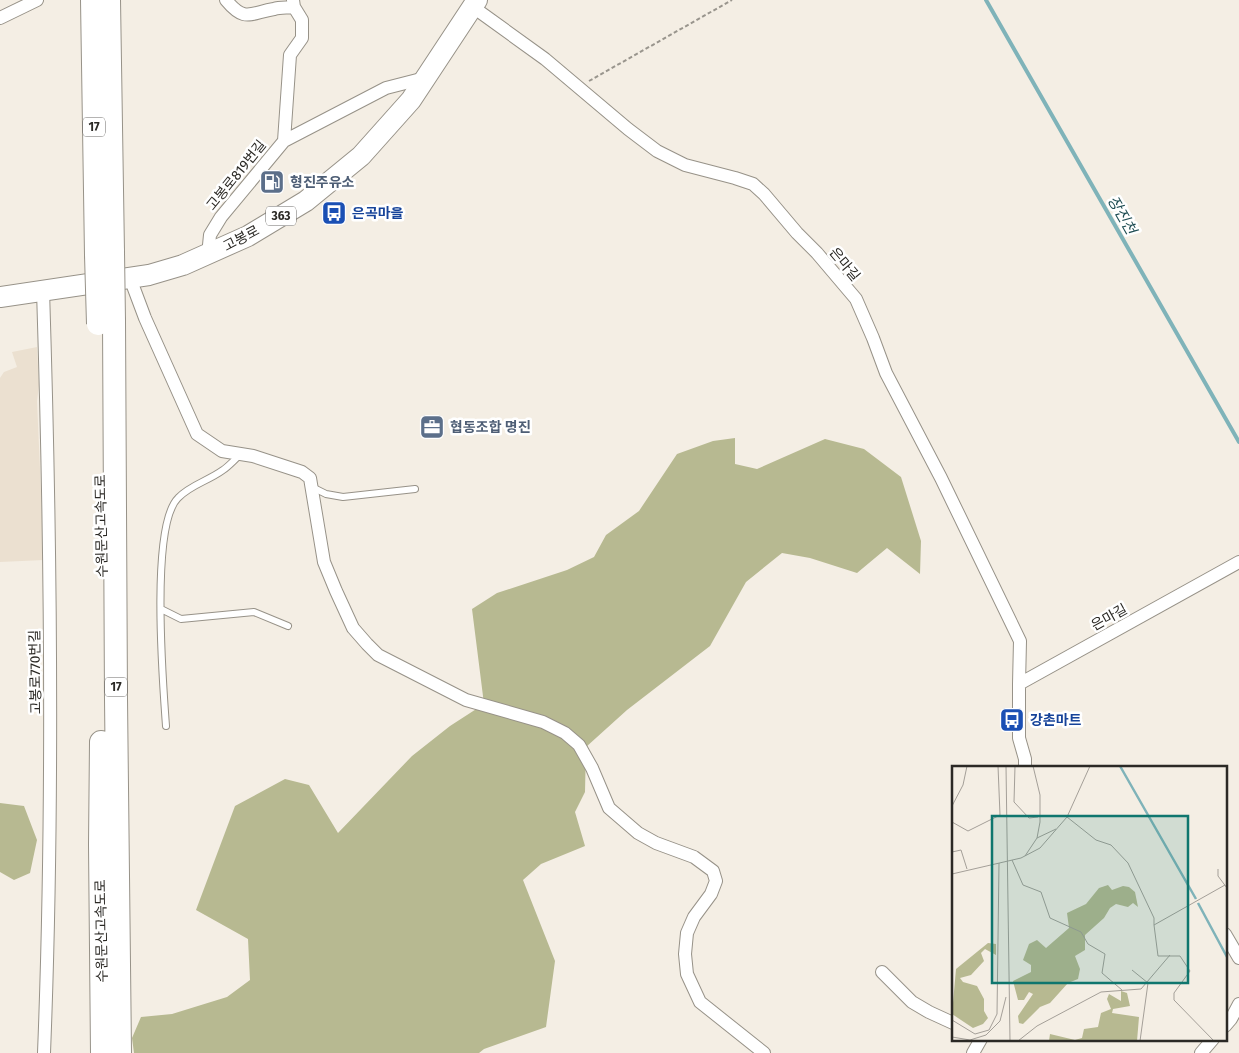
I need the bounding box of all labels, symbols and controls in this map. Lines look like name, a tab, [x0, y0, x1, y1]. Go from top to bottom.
road number: 17	[83, 118, 105, 136]
street label: 고봉로819번길	[203, 137, 270, 214]
fuel station icon: 형진주유소	[259, 169, 285, 195]
place label: 형진주유소	[290, 174, 355, 191]
water label: 장진천	[1104, 193, 1141, 239]
bus stop icon: 은곡마을	[321, 200, 347, 226]
place label: 은곡마을	[352, 205, 404, 222]
road number: 363	[266, 207, 296, 226]
street label: 고봉로	[220, 222, 262, 255]
street label: 은마길	[826, 244, 864, 285]
office icon: 협동조합 명진	[419, 414, 445, 440]
place label: 협동조합 명진	[450, 419, 531, 436]
street label: 수원문산고속도로	[92, 474, 111, 578]
street label: 은마길	[1088, 601, 1130, 634]
street label: 고봉로770번길	[26, 630, 45, 714]
road number: 17	[105, 678, 127, 696]
bus stop icon: 강촌마트	[999, 707, 1025, 733]
place label: 강촌마트	[1030, 712, 1082, 729]
inset map	[952, 766, 1226, 1040]
street label: 수원문산고속도로	[92, 879, 111, 983]

